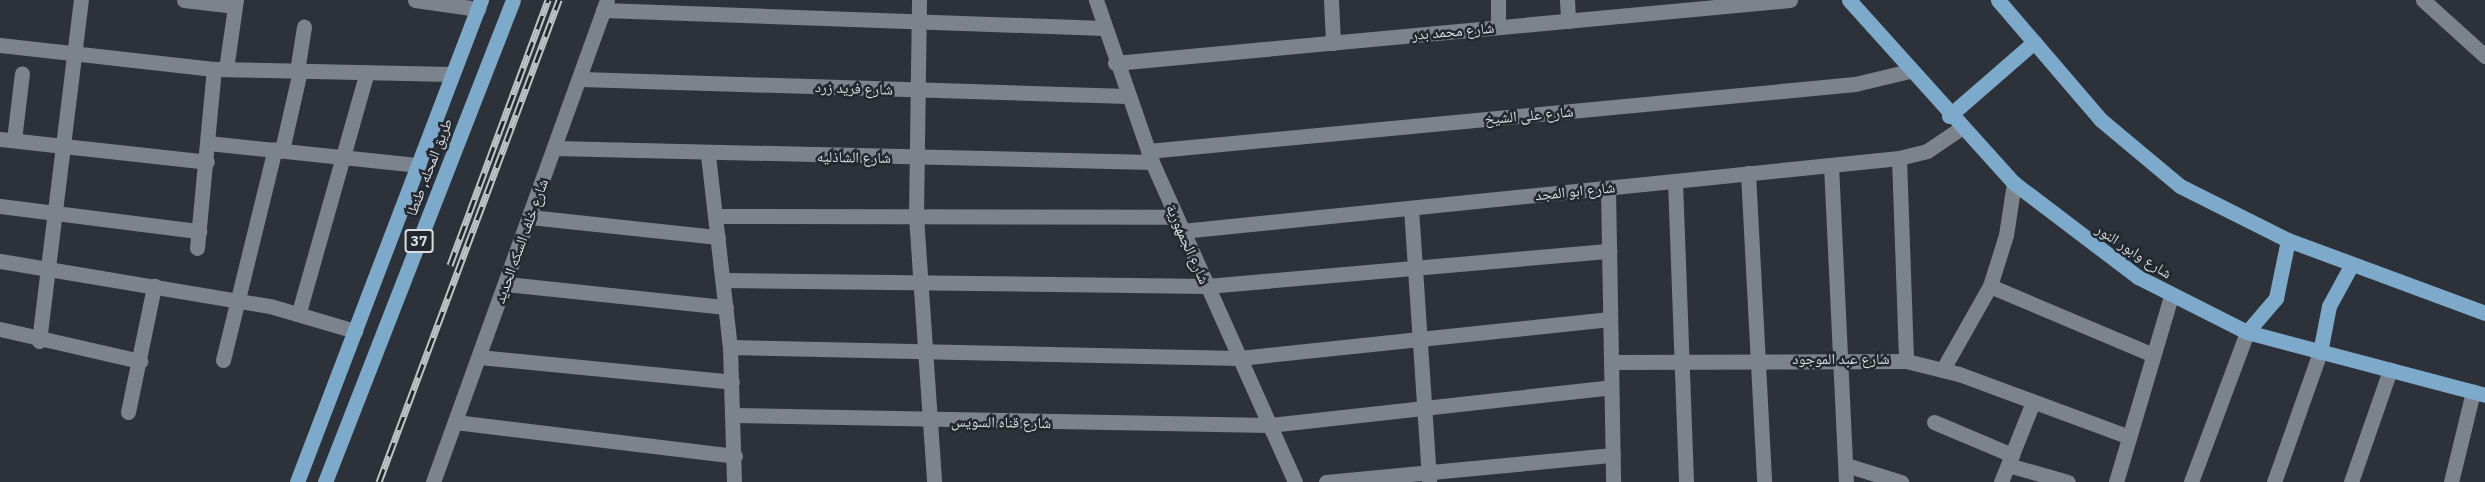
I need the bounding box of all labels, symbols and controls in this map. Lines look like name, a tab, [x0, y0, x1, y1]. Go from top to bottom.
street label: شارع محمد بدر	[1411, 18, 1495, 44]
street label: شارع فريد زرد	[815, 78, 893, 98]
street label: شارع على الشيخ	[1484, 102, 1574, 128]
street label: طريق المحله, طنطا	[402, 116, 456, 218]
street label: شارع الشاذليه	[817, 147, 891, 167]
street label: شارع خلف السكه الحديد	[490, 176, 552, 306]
street label: شارع ابو المجد	[1534, 178, 1616, 204]
street label: شارع الجمهورية	[1162, 201, 1214, 287]
street label: شارع وابور النور	[2093, 220, 2175, 282]
road number: 37	[404, 230, 434, 252]
street label: شارع عبد الموجود	[1792, 350, 1890, 368]
street label: شارع قناه السويس	[951, 412, 1051, 432]

